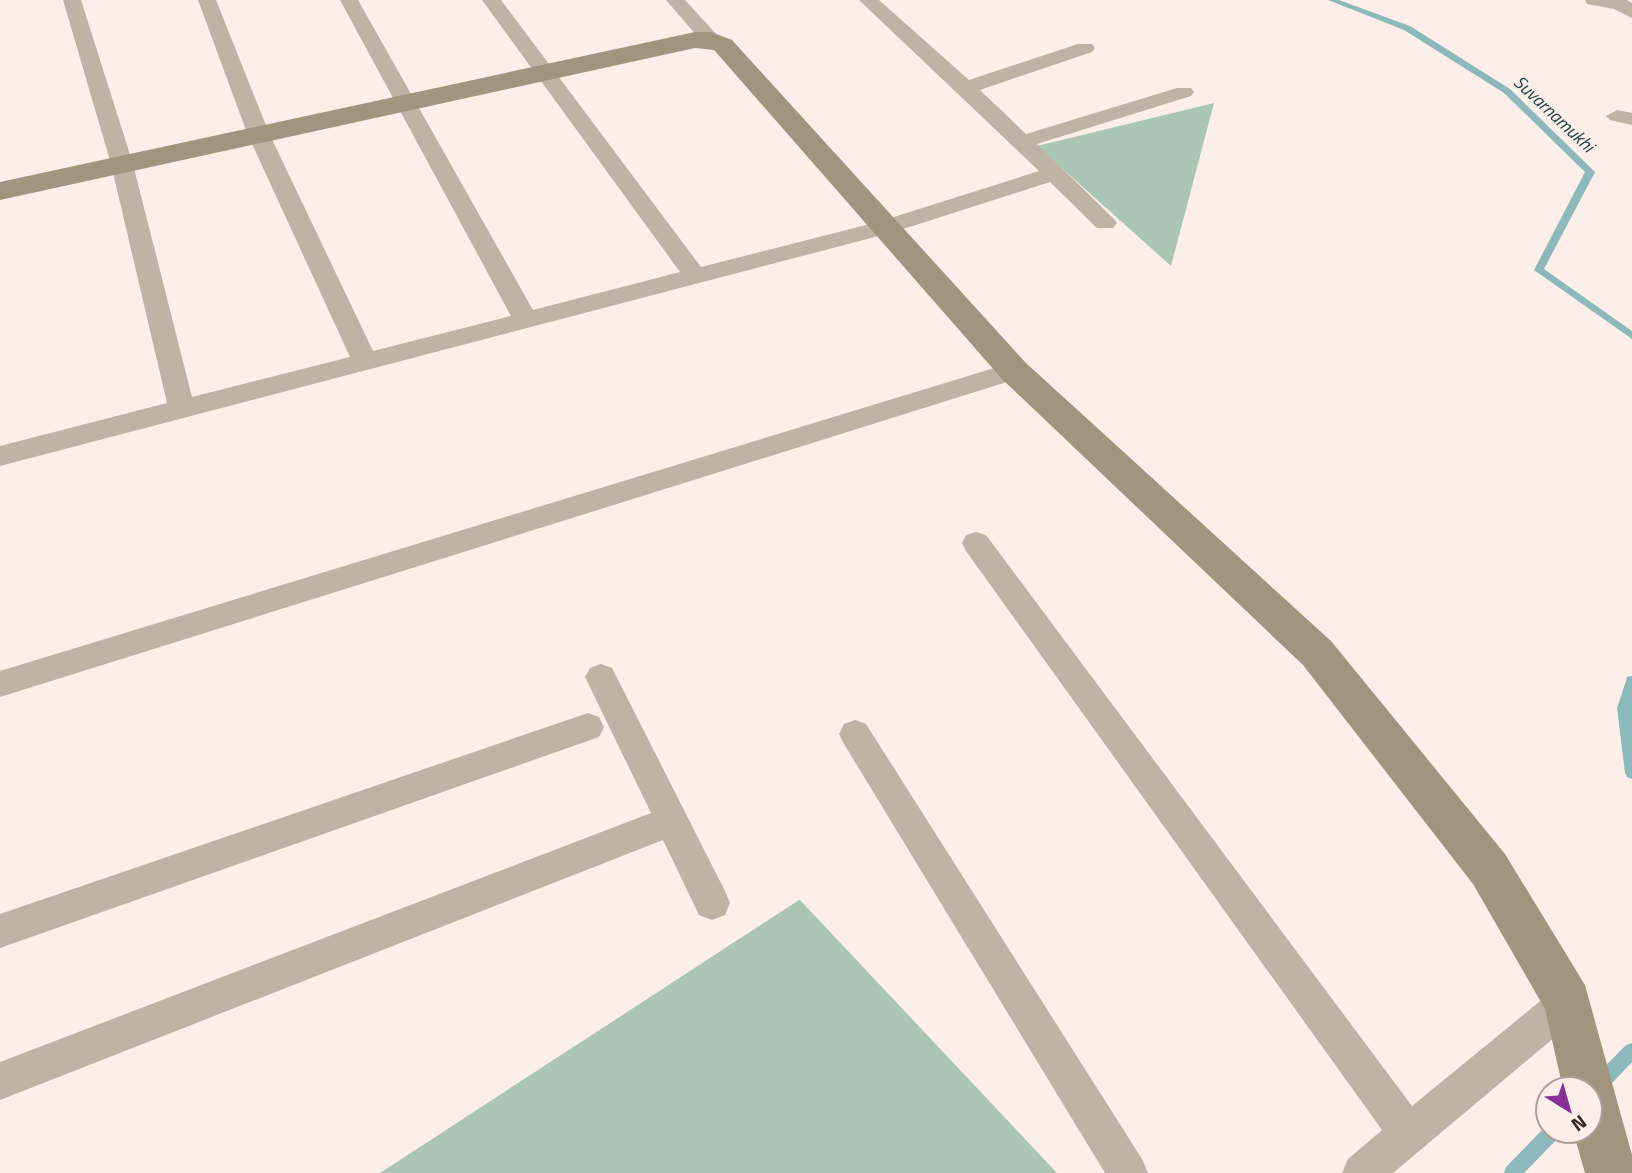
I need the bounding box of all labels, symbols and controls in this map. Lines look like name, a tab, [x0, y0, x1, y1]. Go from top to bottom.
water label: Suvarnamukhi	[1508, 69, 1603, 160]
north arrow	[1534, 1075, 1604, 1145]
text: N	[1566, 1108, 1594, 1140]

